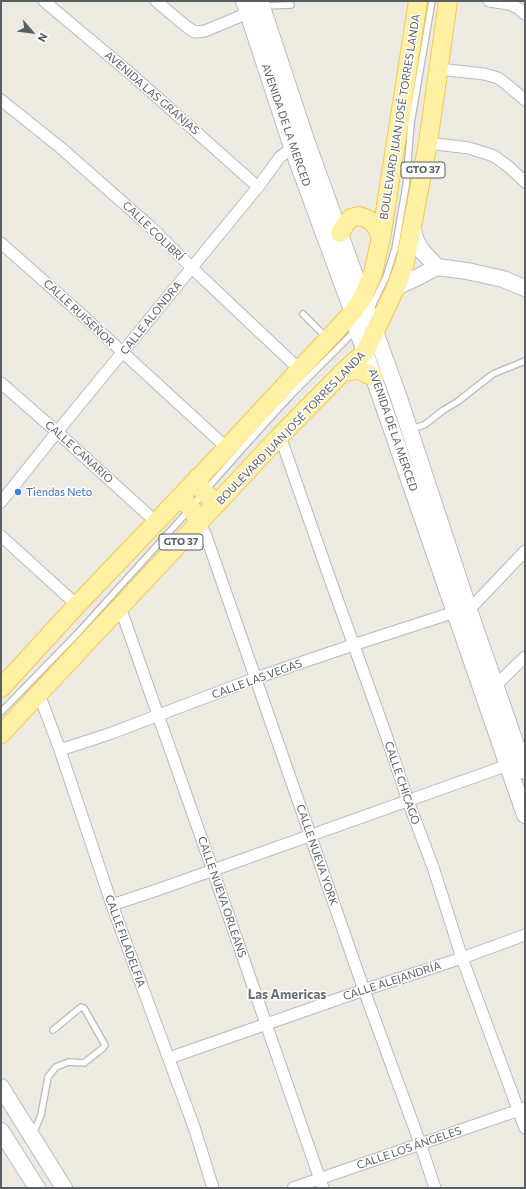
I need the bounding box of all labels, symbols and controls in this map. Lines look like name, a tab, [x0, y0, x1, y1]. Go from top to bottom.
north arrow	[12, 12, 52, 52]
street label: BOULEVARD JUAN JOSÉ TORRES LANDA	[377, 13, 423, 221]
text: N	[35, 31, 51, 45]
street label: AVENIDA LAS GRANJAS	[102, 48, 202, 138]
street label: AVENIDA DE LA MERCED	[259, 62, 313, 188]
road number: GTO 37	[401, 162, 445, 178]
street label: CALLE COLIBRÍ	[120, 199, 186, 263]
street label: CALLE RUISEÑOR	[41, 277, 117, 349]
street label: CALLE ALONDRA	[117, 279, 185, 357]
street label: BOULEVARD JUAN JOSÉ TORRES LANDA	[214, 349, 368, 507]
street label: AVENIDA DE LA MERCED	[366, 367, 420, 493]
street label: CALLE CANARIO	[42, 418, 116, 486]
place label: Tiendas Neto	[26, 485, 92, 499]
marker: Tiendas Neto	[13, 487, 23, 497]
road number: GTO 37	[159, 534, 203, 550]
street label: CALLE LAS VEGAS	[210, 657, 304, 701]
street label: CALLE CHICAGO	[382, 740, 422, 826]
street label: CALLE NUEVA YORK	[293, 803, 341, 907]
street label: CALLE NUEVA ORLEANS	[195, 835, 249, 959]
street label: CALLE FILADELFIA	[102, 893, 148, 989]
street label: CALLE ALEJANDRÍA	[341, 959, 443, 1003]
district label: Las Americas	[248, 987, 326, 1003]
street label: CALLE LOS ÁNGELES	[355, 1124, 463, 1172]

